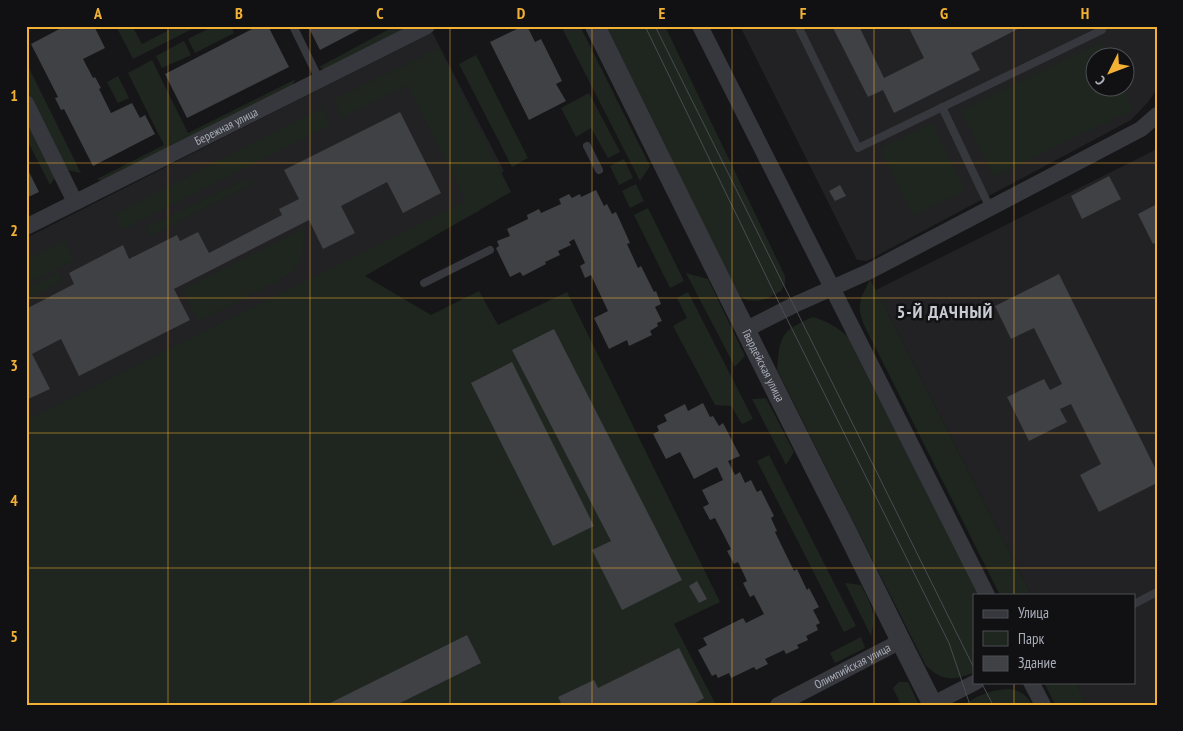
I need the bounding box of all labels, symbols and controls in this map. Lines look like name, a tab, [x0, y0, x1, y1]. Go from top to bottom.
text: A	[93, 3, 103, 23]
text: B	[235, 3, 243, 23]
text: C	[376, 3, 384, 23]
text: D	[517, 3, 526, 23]
text: E	[659, 3, 666, 23]
text: F	[800, 3, 807, 23]
text: G	[940, 3, 948, 23]
text: H	[1081, 3, 1089, 23]
north arrow	[1086, 48, 1136, 98]
text: С	[1091, 72, 1109, 89]
text: 1	[10, 85, 18, 105]
street label: Бережная улица	[192, 104, 260, 148]
text: 2	[10, 220, 18, 240]
district label: 5-Й ДАЧНЫЙ	[897, 300, 993, 323]
street label: Гвардейская улица	[739, 327, 788, 404]
text: 3	[10, 355, 18, 375]
text: 4	[10, 490, 18, 510]
legend	[973, 594, 1136, 684]
text: Улица	[1018, 603, 1049, 622]
text: 5	[10, 626, 18, 646]
text: Парк	[1018, 629, 1044, 648]
street label: Олимпийская улица	[812, 640, 893, 692]
text: Здание	[1018, 653, 1056, 672]

